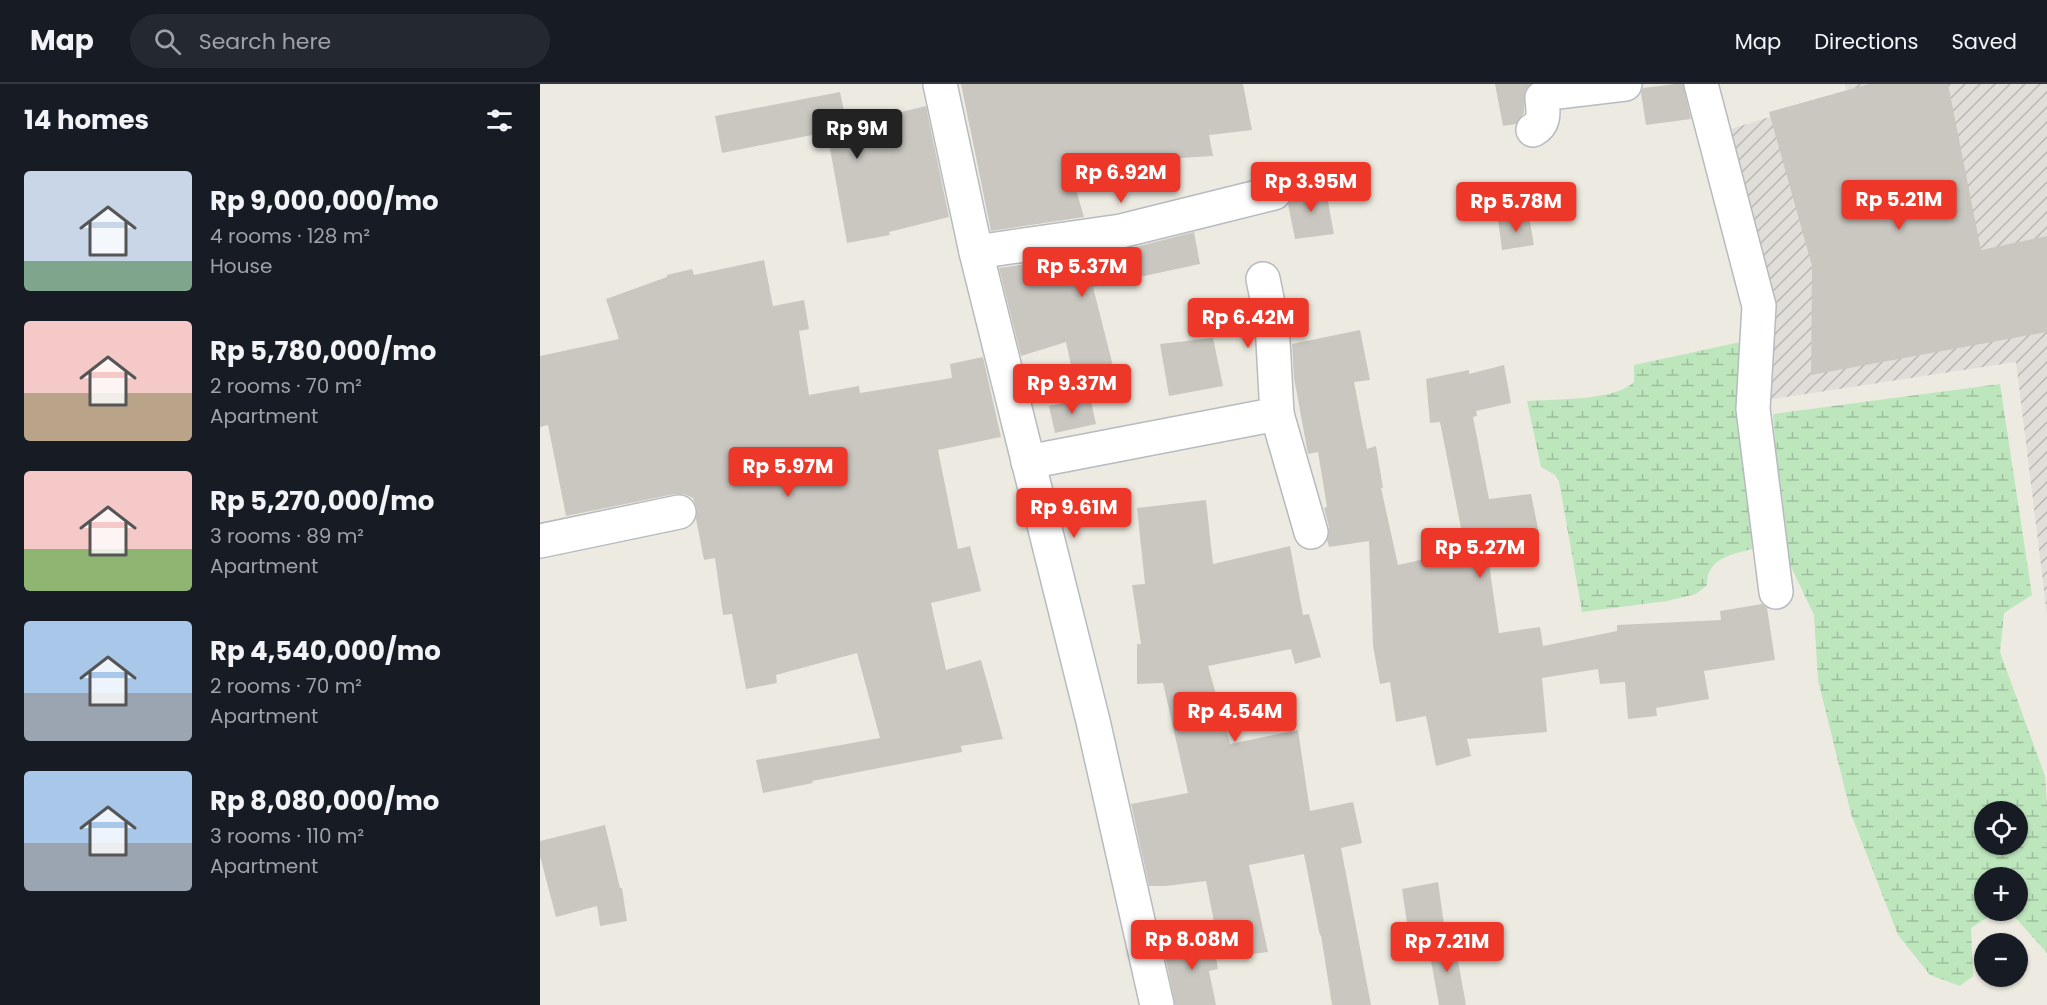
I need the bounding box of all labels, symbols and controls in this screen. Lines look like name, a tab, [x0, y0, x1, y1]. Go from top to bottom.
search box	[130, 14, 550, 68]
text: Map	[30, 21, 94, 60]
icon: search	[151, 25, 184, 58]
text: Search here	[199, 26, 331, 57]
text: Map	[1735, 27, 1781, 56]
text: Directions	[1814, 27, 1918, 56]
text: Saved	[1951, 27, 2017, 56]
text: 14 homes	[24, 102, 149, 138]
icon: filters	[483, 104, 516, 137]
pin: Rp 9M	[815, 109, 899, 160]
text: Rp 9M	[826, 114, 888, 142]
pin: Rp 6.92M	[1059, 153, 1183, 204]
text: Rp 6.92M	[1075, 158, 1167, 186]
pin: Rp 3.95M	[1249, 162, 1373, 213]
text: Rp 3.95M	[1265, 167, 1357, 195]
pin: Rp 5.21M	[1837, 180, 1961, 231]
pin: Rp 5.78M	[1454, 182, 1578, 233]
text: Rp 9,000,000/mo	[210, 183, 439, 219]
text: Rp 5.21M	[1856, 185, 1942, 213]
text: Rp 5.78M	[1470, 187, 1562, 215]
icon: home	[72, 195, 144, 267]
text: 4 rooms · 128 m²	[210, 222, 370, 250]
pin: Rp 5.37M	[1020, 247, 1144, 298]
text: House	[210, 252, 272, 280]
text: Rp 5.37M	[1037, 252, 1127, 280]
pin: Rp 6.42M	[1186, 298, 1310, 349]
text: Rp 6.42M	[1202, 303, 1294, 331]
text: Rp 5,780,000/mo	[210, 333, 436, 369]
icon: home	[72, 345, 144, 417]
pin: Rp 9.37M	[1010, 364, 1134, 415]
text: Rp 9.37M	[1027, 369, 1117, 397]
text: 2 rooms · 70 m²	[210, 372, 362, 400]
text: Apartment	[210, 402, 318, 430]
pin: Rp 5.97M	[726, 447, 850, 498]
text: Rp 5.97M	[743, 452, 833, 480]
text: Rp 5,270,000/mo	[210, 483, 434, 519]
pin: Rp 9.61M	[1012, 488, 1136, 539]
text: Rp 9.61M	[1030, 493, 1118, 521]
icon: home	[72, 495, 144, 567]
text: 3 rooms · 89 m²	[210, 522, 364, 550]
pin: Rp 5.27M	[1418, 528, 1542, 579]
text: Rp 5.27M	[1435, 533, 1525, 561]
text: Apartment	[210, 552, 318, 580]
text: Rp 4,540,000/mo	[210, 633, 441, 669]
icon: home	[72, 645, 144, 717]
text: 2 rooms · 70 m²	[210, 672, 362, 700]
pin: Rp 4.54M	[1173, 692, 1297, 743]
text: Rp 4.54M	[1188, 697, 1282, 725]
text: Apartment	[210, 702, 318, 730]
text: Rp 8,080,000/mo	[210, 783, 439, 819]
icon: home	[72, 795, 144, 867]
map controls	[1974, 801, 2028, 987]
button: locate	[1974, 801, 2028, 855]
text: 3 rooms · 110 m²	[210, 822, 364, 850]
text: Apartment	[210, 852, 318, 880]
button: +	[1974, 867, 2028, 921]
pin: Rp 8.08M	[1130, 920, 1254, 971]
pin: Rp 7.21M	[1385, 922, 1509, 973]
text: Rp 8.08M	[1145, 925, 1239, 953]
text: Rp 7.21M	[1405, 927, 1489, 955]
button: −	[1974, 933, 2028, 987]

